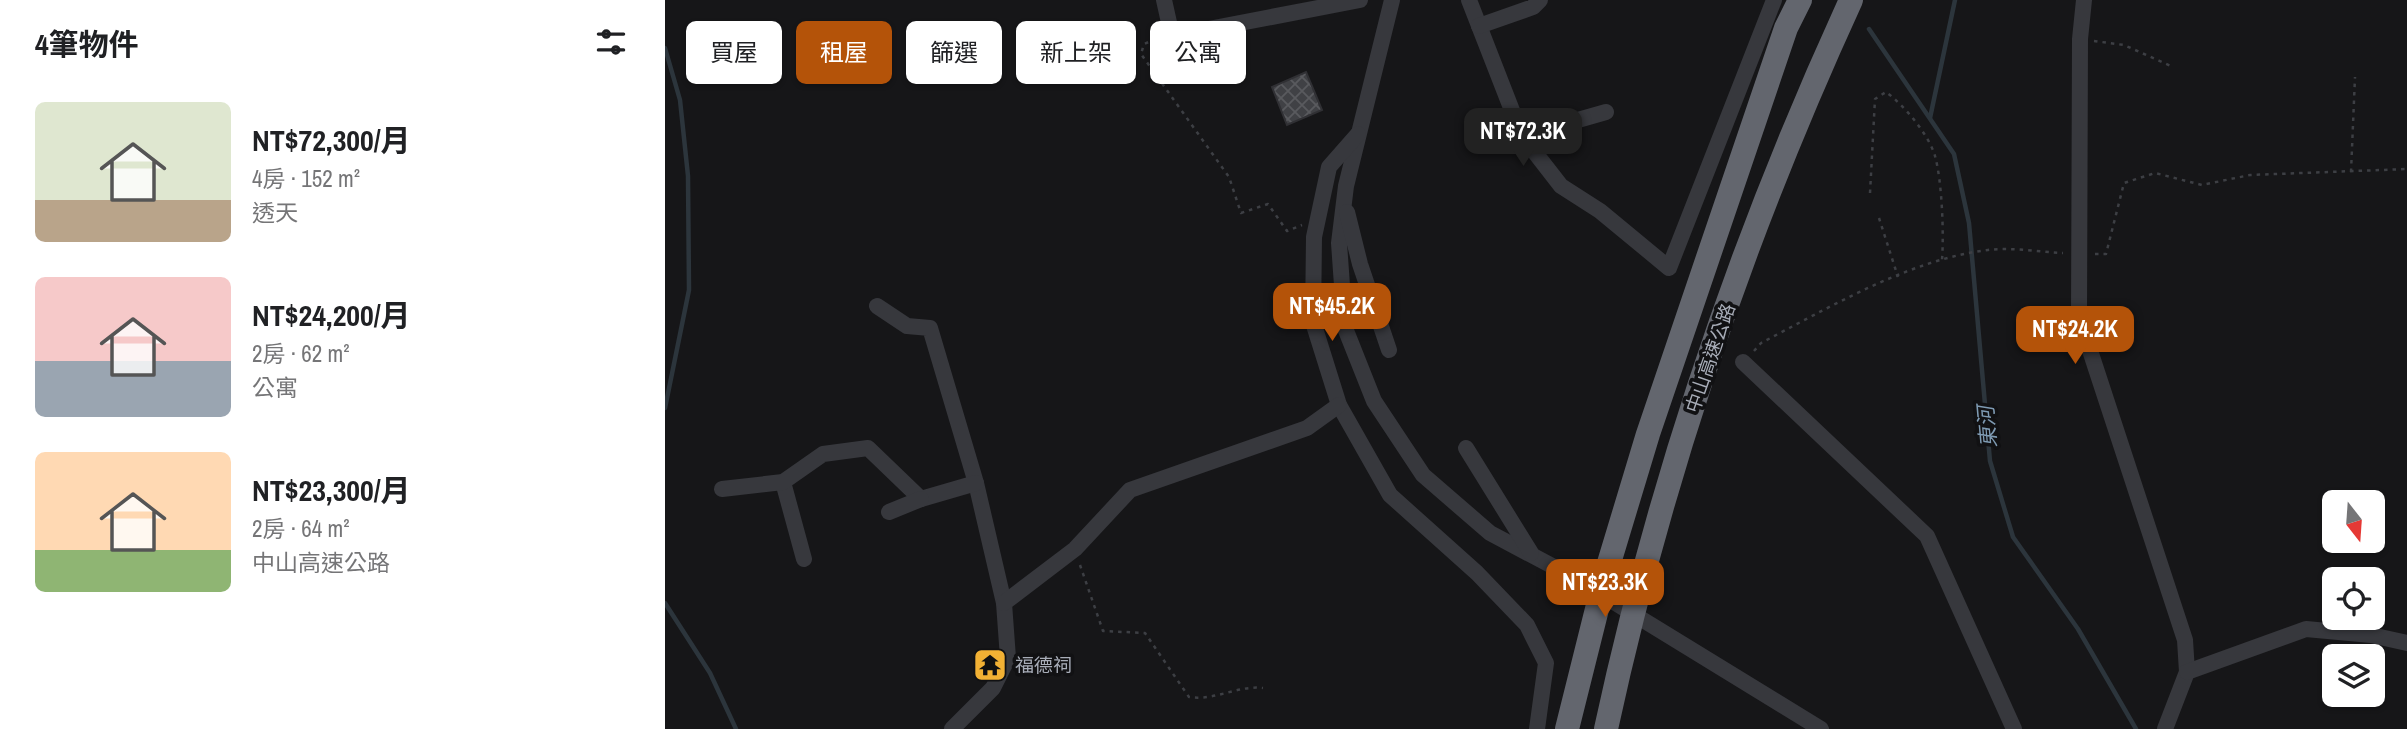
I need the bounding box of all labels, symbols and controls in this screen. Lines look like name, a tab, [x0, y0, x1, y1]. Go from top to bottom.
chip: 買屋	[686, 21, 782, 84]
chip: 租屋	[796, 21, 892, 84]
chip: 篩選	[906, 21, 1002, 84]
chip: 新上架	[1016, 21, 1136, 84]
chip: 公寓	[1150, 21, 1246, 84]
icon: filters	[592, 23, 630, 61]
text: 4筆物件	[35, 24, 139, 64]
pin: NT$72.3K	[1451, 108, 1595, 168]
text: NT$72.3K	[1480, 115, 1566, 146]
text: NT$72,300/月	[252, 120, 411, 160]
icon: home	[91, 130, 175, 214]
text: 4房 · 152 m²	[252, 163, 360, 194]
text: 透天	[252, 197, 298, 228]
pin: NT$45.2K	[1260, 284, 1404, 343]
text: NT$45.2K	[1289, 290, 1375, 321]
text: NT$24,200/月	[252, 295, 411, 335]
street label: 中山高速公路	[1679, 300, 1741, 416]
icon: home	[91, 305, 175, 389]
pin: NT$24.2K	[2003, 306, 2147, 366]
text: NT$24.2K	[2032, 313, 2118, 344]
text: 2房 · 62 m²	[252, 338, 349, 369]
text: 公寓	[252, 372, 298, 403]
water label: 東河	[1970, 401, 2003, 449]
text: NT$23,300/月	[252, 470, 411, 510]
icon: home	[91, 480, 175, 564]
north arrow	[2322, 490, 2385, 553]
map controls	[2322, 490, 2385, 707]
text: 2房 · 64 m²	[252, 513, 349, 544]
text: 中山高速公路	[252, 547, 390, 578]
pin: NT$23.3K	[1533, 560, 1677, 619]
text: NT$23.3K	[1562, 566, 1648, 597]
button: locate	[2322, 567, 2385, 630]
button: layers	[2322, 644, 2385, 707]
temple icon: 福德祠	[971, 646, 1009, 684]
place label: 福德祠	[1015, 652, 1072, 678]

